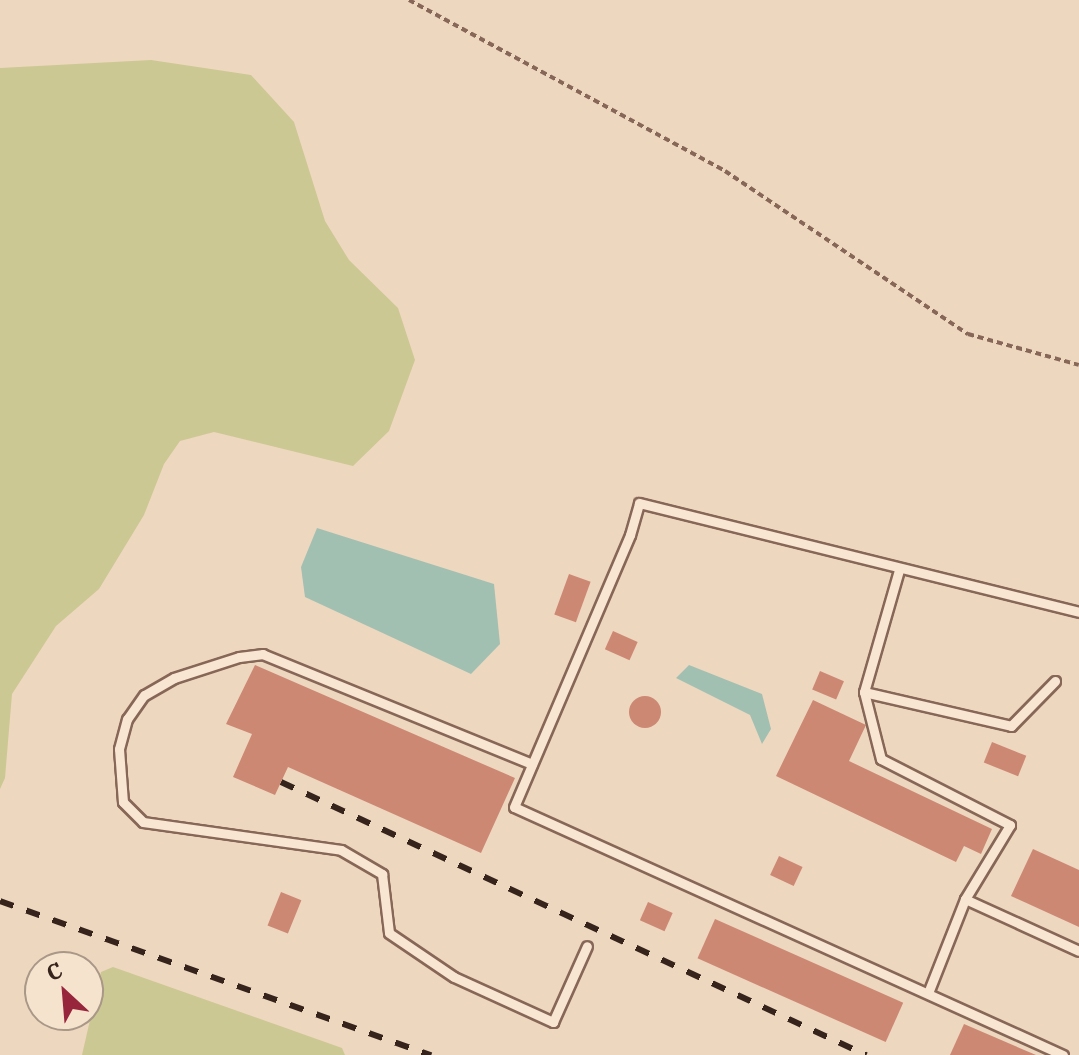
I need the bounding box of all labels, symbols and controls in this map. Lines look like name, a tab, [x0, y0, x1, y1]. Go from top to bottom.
north arrow	[24, 951, 104, 1031]
text: С	[41, 955, 67, 987]

